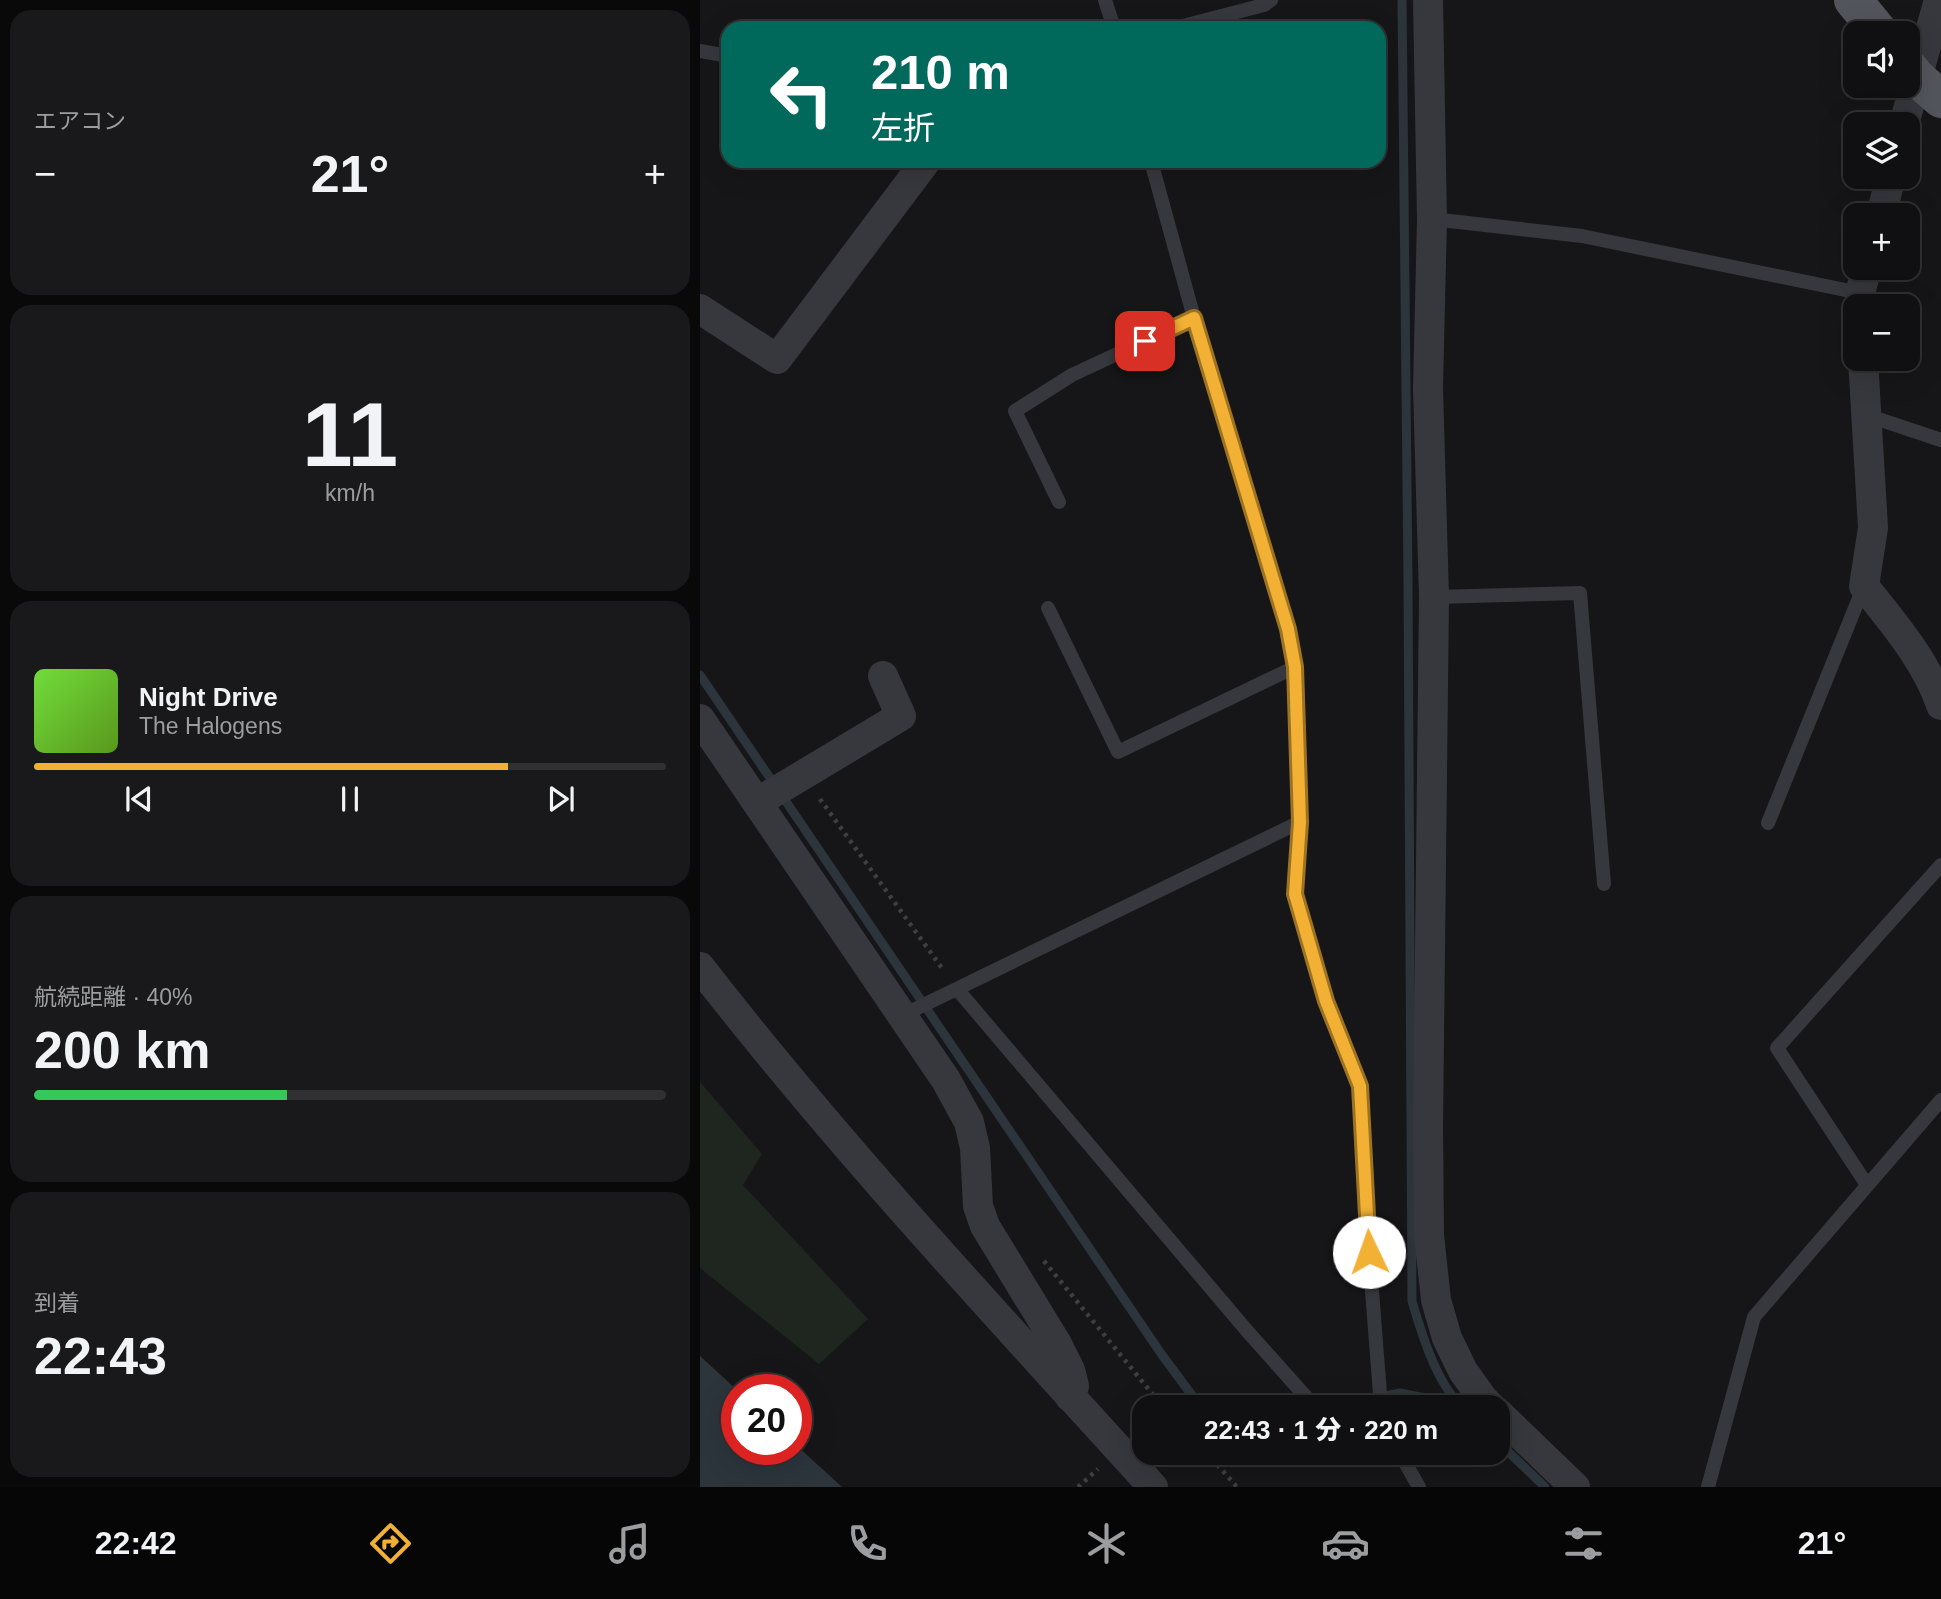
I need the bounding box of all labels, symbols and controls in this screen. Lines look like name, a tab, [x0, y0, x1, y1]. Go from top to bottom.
map controls	[1843, 21, 1920, 371]
button: sound	[1843, 21, 1920, 98]
text: 210 m	[871, 45, 1010, 99]
icon: left	[756, 49, 847, 140]
text: エアコン	[34, 108, 126, 134]
text: 左折	[871, 110, 935, 146]
button: layers	[1843, 112, 1920, 189]
text: 21°	[311, 145, 389, 203]
text: −	[34, 153, 56, 195]
text: +	[644, 153, 666, 195]
button: +	[1843, 203, 1920, 280]
button: −	[1843, 294, 1920, 371]
pin	[1115, 311, 1175, 371]
icon: arrive	[1126, 322, 1164, 360]
text: 11	[302, 384, 398, 485]
text: km/h	[325, 480, 375, 506]
text: Night Drive	[139, 682, 278, 712]
text: The Halogens	[139, 713, 282, 739]
icon: previous	[120, 780, 158, 818]
icon: pause	[331, 780, 369, 818]
icon: next	[542, 780, 580, 818]
text: 航続距離 · 40%	[34, 984, 192, 1010]
text: 200 km	[34, 1021, 210, 1079]
position arrow	[1332, 1215, 1406, 1289]
text: 到着	[34, 1290, 80, 1316]
text: 22:43	[34, 1327, 167, 1385]
speed limit sign: 20	[721, 1374, 812, 1465]
text: 22:43 · 1 分 · 220 m	[1204, 1415, 1438, 1445]
icon: directions	[366, 1519, 415, 1568]
icon: music	[605, 1519, 654, 1568]
icon: phone	[843, 1519, 892, 1568]
icon: climate	[1082, 1519, 1131, 1568]
icon: car	[1321, 1519, 1370, 1568]
icon: filters	[1559, 1519, 1608, 1568]
text: 22:42	[95, 1525, 177, 1561]
text: 21°	[1798, 1525, 1846, 1561]

